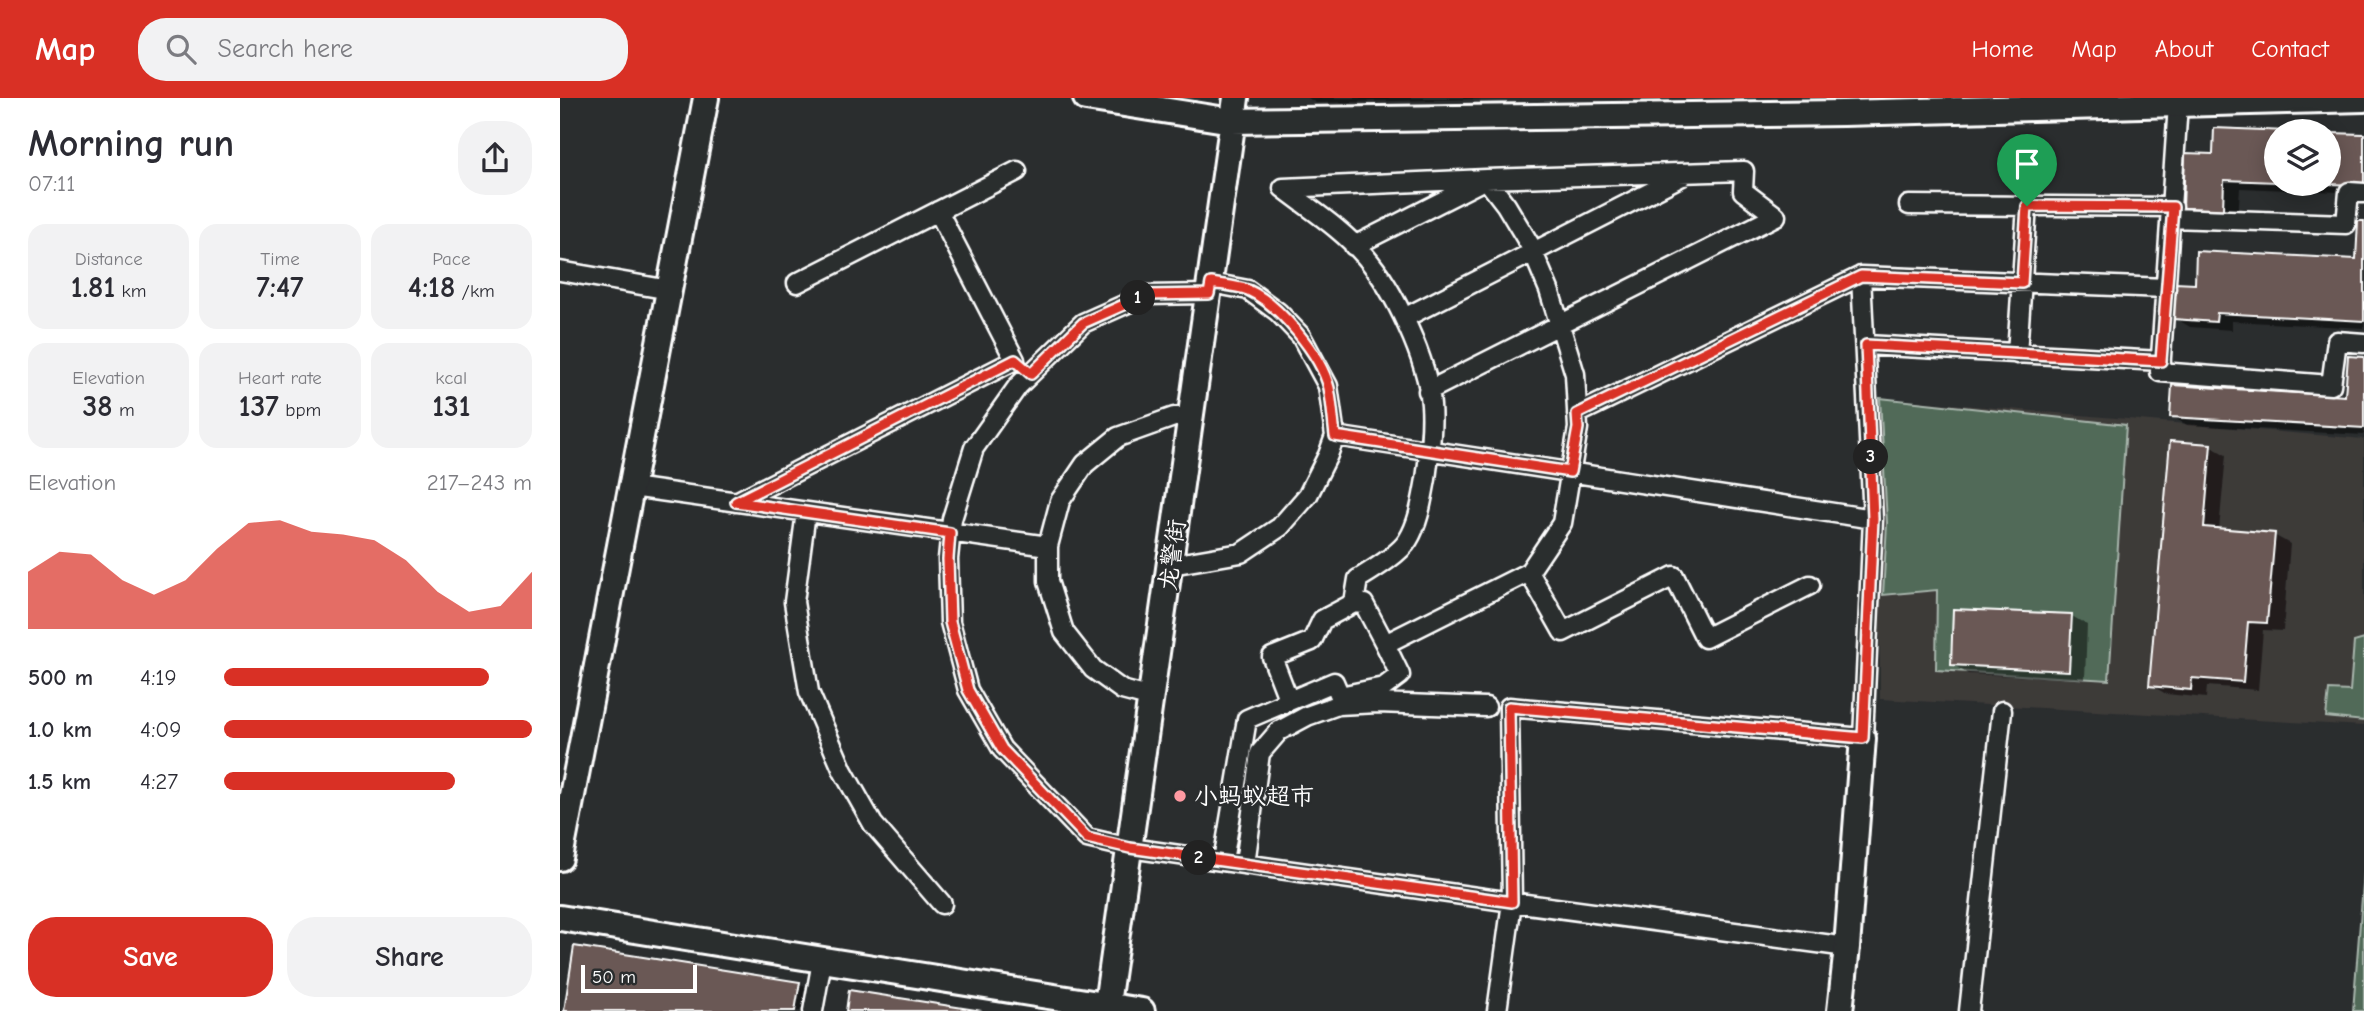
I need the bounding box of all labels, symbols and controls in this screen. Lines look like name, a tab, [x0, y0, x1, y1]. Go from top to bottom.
search box	[138, 18, 628, 81]
text: Map	[35, 30, 96, 68]
icon: search	[162, 30, 200, 68]
text: Search here	[218, 34, 353, 64]
text: Home	[1972, 35, 2033, 63]
text: Map	[2071, 35, 2117, 63]
text: About	[2155, 35, 2213, 63]
text: Contact	[2251, 35, 2329, 63]
map controls	[2264, 119, 2341, 196]
button: layers	[2264, 119, 2341, 196]
button: share	[458, 121, 532, 195]
text: Morning run	[28, 122, 234, 166]
pin	[1997, 134, 2057, 206]
icon: arrive	[2008, 145, 2046, 183]
text: 07:11	[28, 170, 75, 197]
text: Distance	[75, 248, 143, 270]
text: Time	[260, 248, 300, 270]
text: Pace	[432, 248, 470, 270]
text: 1.81	[71, 270, 115, 305]
text: 7:47	[256, 270, 304, 305]
text: 4:18	[408, 270, 455, 305]
text: km	[115, 280, 146, 302]
text: /km	[455, 280, 495, 302]
pin: 1	[1120, 280, 1156, 316]
text: 1	[1134, 286, 1141, 308]
text: Elevation	[72, 367, 145, 389]
text: Heart rate	[238, 367, 322, 389]
text: kcal	[435, 367, 467, 389]
text: 38	[83, 389, 113, 424]
text: 137	[239, 389, 279, 424]
text: 131	[432, 389, 471, 424]
text: m	[113, 399, 135, 421]
text: bpm	[279, 399, 321, 421]
pin: 3	[1854, 440, 1888, 474]
text: 3	[1866, 445, 1875, 467]
text: Elevation	[28, 469, 116, 496]
text: 217–243 m	[427, 469, 532, 496]
street label: 龙警街	[1153, 517, 1191, 593]
text: 500 m	[28, 664, 93, 691]
text: 4:19	[140, 664, 177, 691]
text: 1.0 km	[28, 716, 92, 743]
text: 4:09	[140, 716, 182, 743]
text: 1.5 km	[28, 768, 91, 795]
text: 4:27	[140, 768, 178, 795]
place label: 小蚂蚁超市	[1194, 782, 1314, 810]
marker: 小蚂蚁超市	[1172, 788, 1188, 804]
pin: 2	[1182, 840, 1216, 876]
text: 2	[1194, 846, 1203, 868]
button: Save	[28, 917, 273, 997]
button: Share	[287, 917, 532, 997]
scale bar	[581, 962, 696, 994]
text: 50 m	[592, 966, 636, 988]

